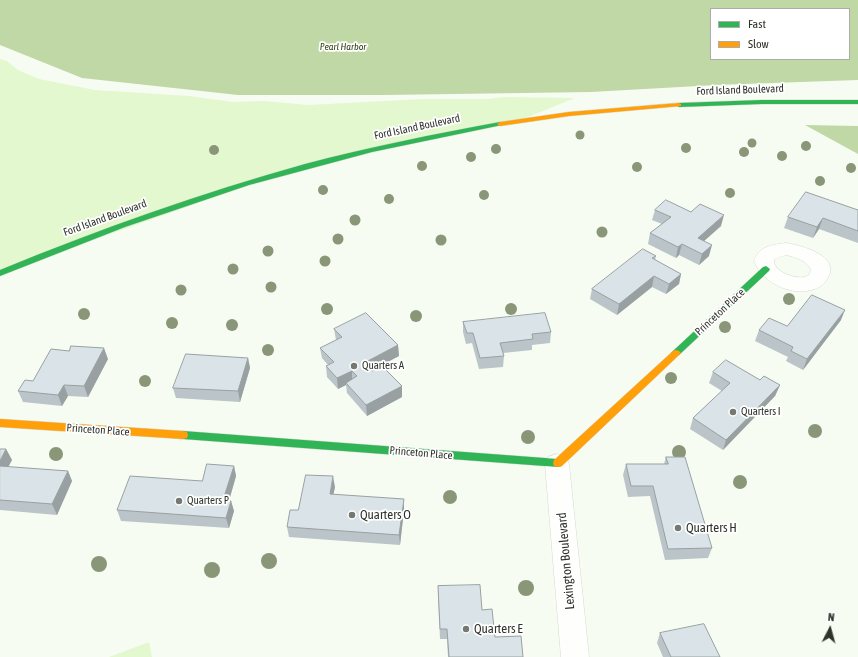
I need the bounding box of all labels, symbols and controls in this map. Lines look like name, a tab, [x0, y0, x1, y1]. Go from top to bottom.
legend	[710, 8, 850, 60]
text: Fast	[748, 17, 766, 31]
text: Slow	[748, 37, 769, 51]
water label: Pearl Harbor	[320, 41, 366, 53]
street label: Ford Island Boulevard	[696, 82, 784, 98]
street label: Ford Island Boulevard	[373, 111, 461, 143]
street label: Ford Island Boulevard	[62, 197, 148, 239]
street label: Princeton Place	[692, 286, 748, 338]
place label: Quarters A	[362, 359, 404, 373]
marker: Quarters A	[349, 361, 359, 371]
place label: Quarters I	[741, 405, 780, 419]
marker: Quarters I	[728, 407, 738, 417]
street label: Princeton Place	[66, 421, 130, 439]
street label: Princeton Place	[389, 444, 453, 462]
place label: Quarters P	[187, 494, 229, 508]
marker: Quarters P	[174, 496, 184, 506]
place label: Quarters O	[360, 507, 411, 523]
marker: Quarters O	[347, 510, 357, 520]
street label: Lexington Boulevard	[554, 512, 578, 610]
place label: Quarters H	[686, 520, 737, 536]
marker: Quarters H	[673, 523, 683, 533]
north arrow	[810, 609, 850, 649]
text: N	[827, 611, 835, 623]
place label: Quarters E	[474, 621, 523, 637]
marker: Quarters E	[461, 624, 471, 634]

